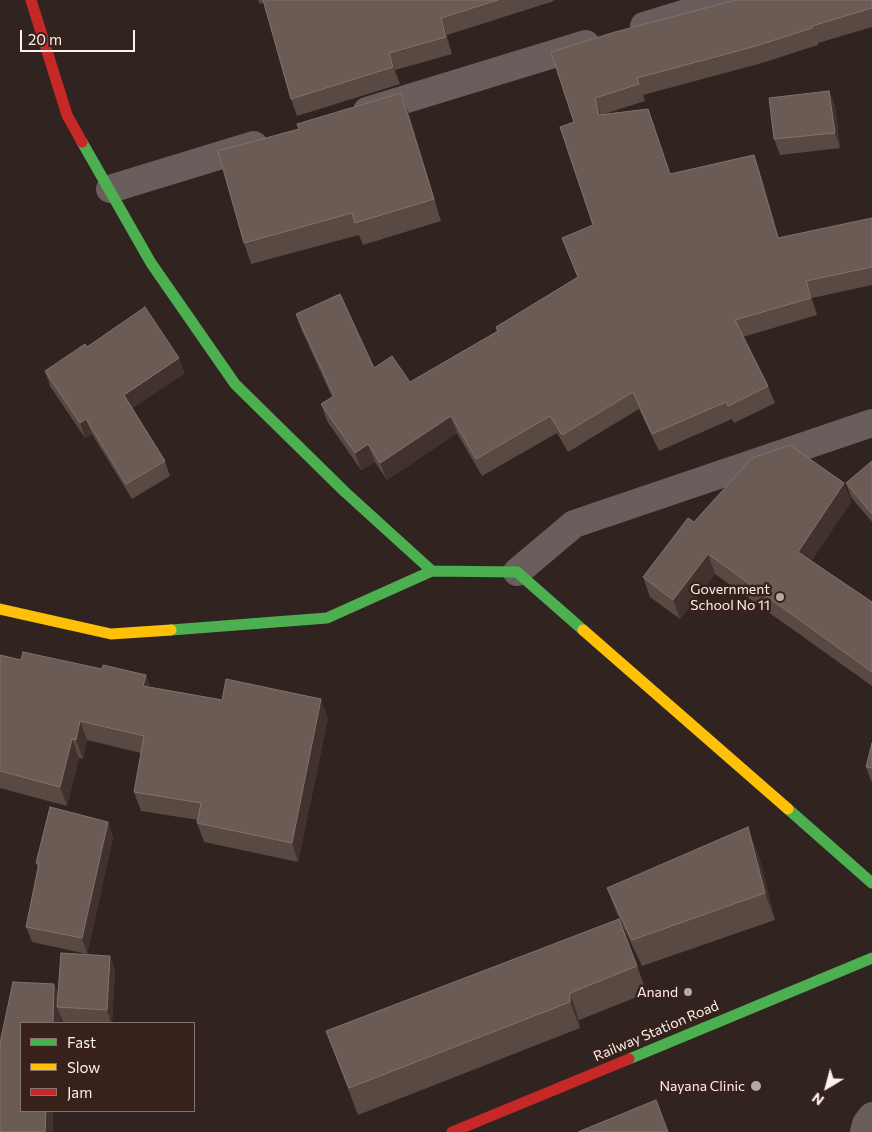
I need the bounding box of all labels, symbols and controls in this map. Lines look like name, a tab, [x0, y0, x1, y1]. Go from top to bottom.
scale bar	[22, 20, 138, 52]
text: 20 m	[28, 30, 62, 48]
place label: Government School No 11	[690, 581, 770, 614]
marker: Government School No 11	[774, 591, 786, 603]
place label: Anand	[637, 984, 678, 1000]
marker: Anand	[682, 986, 694, 998]
street label: Railway Station Road	[591, 997, 721, 1065]
legend	[20, 1022, 195, 1112]
text: Fast	[67, 1033, 96, 1051]
text: Slow	[67, 1058, 100, 1076]
north arrow	[802, 1062, 852, 1112]
place label: Nayana Clinic	[660, 1078, 745, 1094]
marker: Nayana Clinic	[749, 1079, 763, 1093]
text: Jam	[67, 1083, 92, 1101]
text: N	[808, 1089, 827, 1109]

